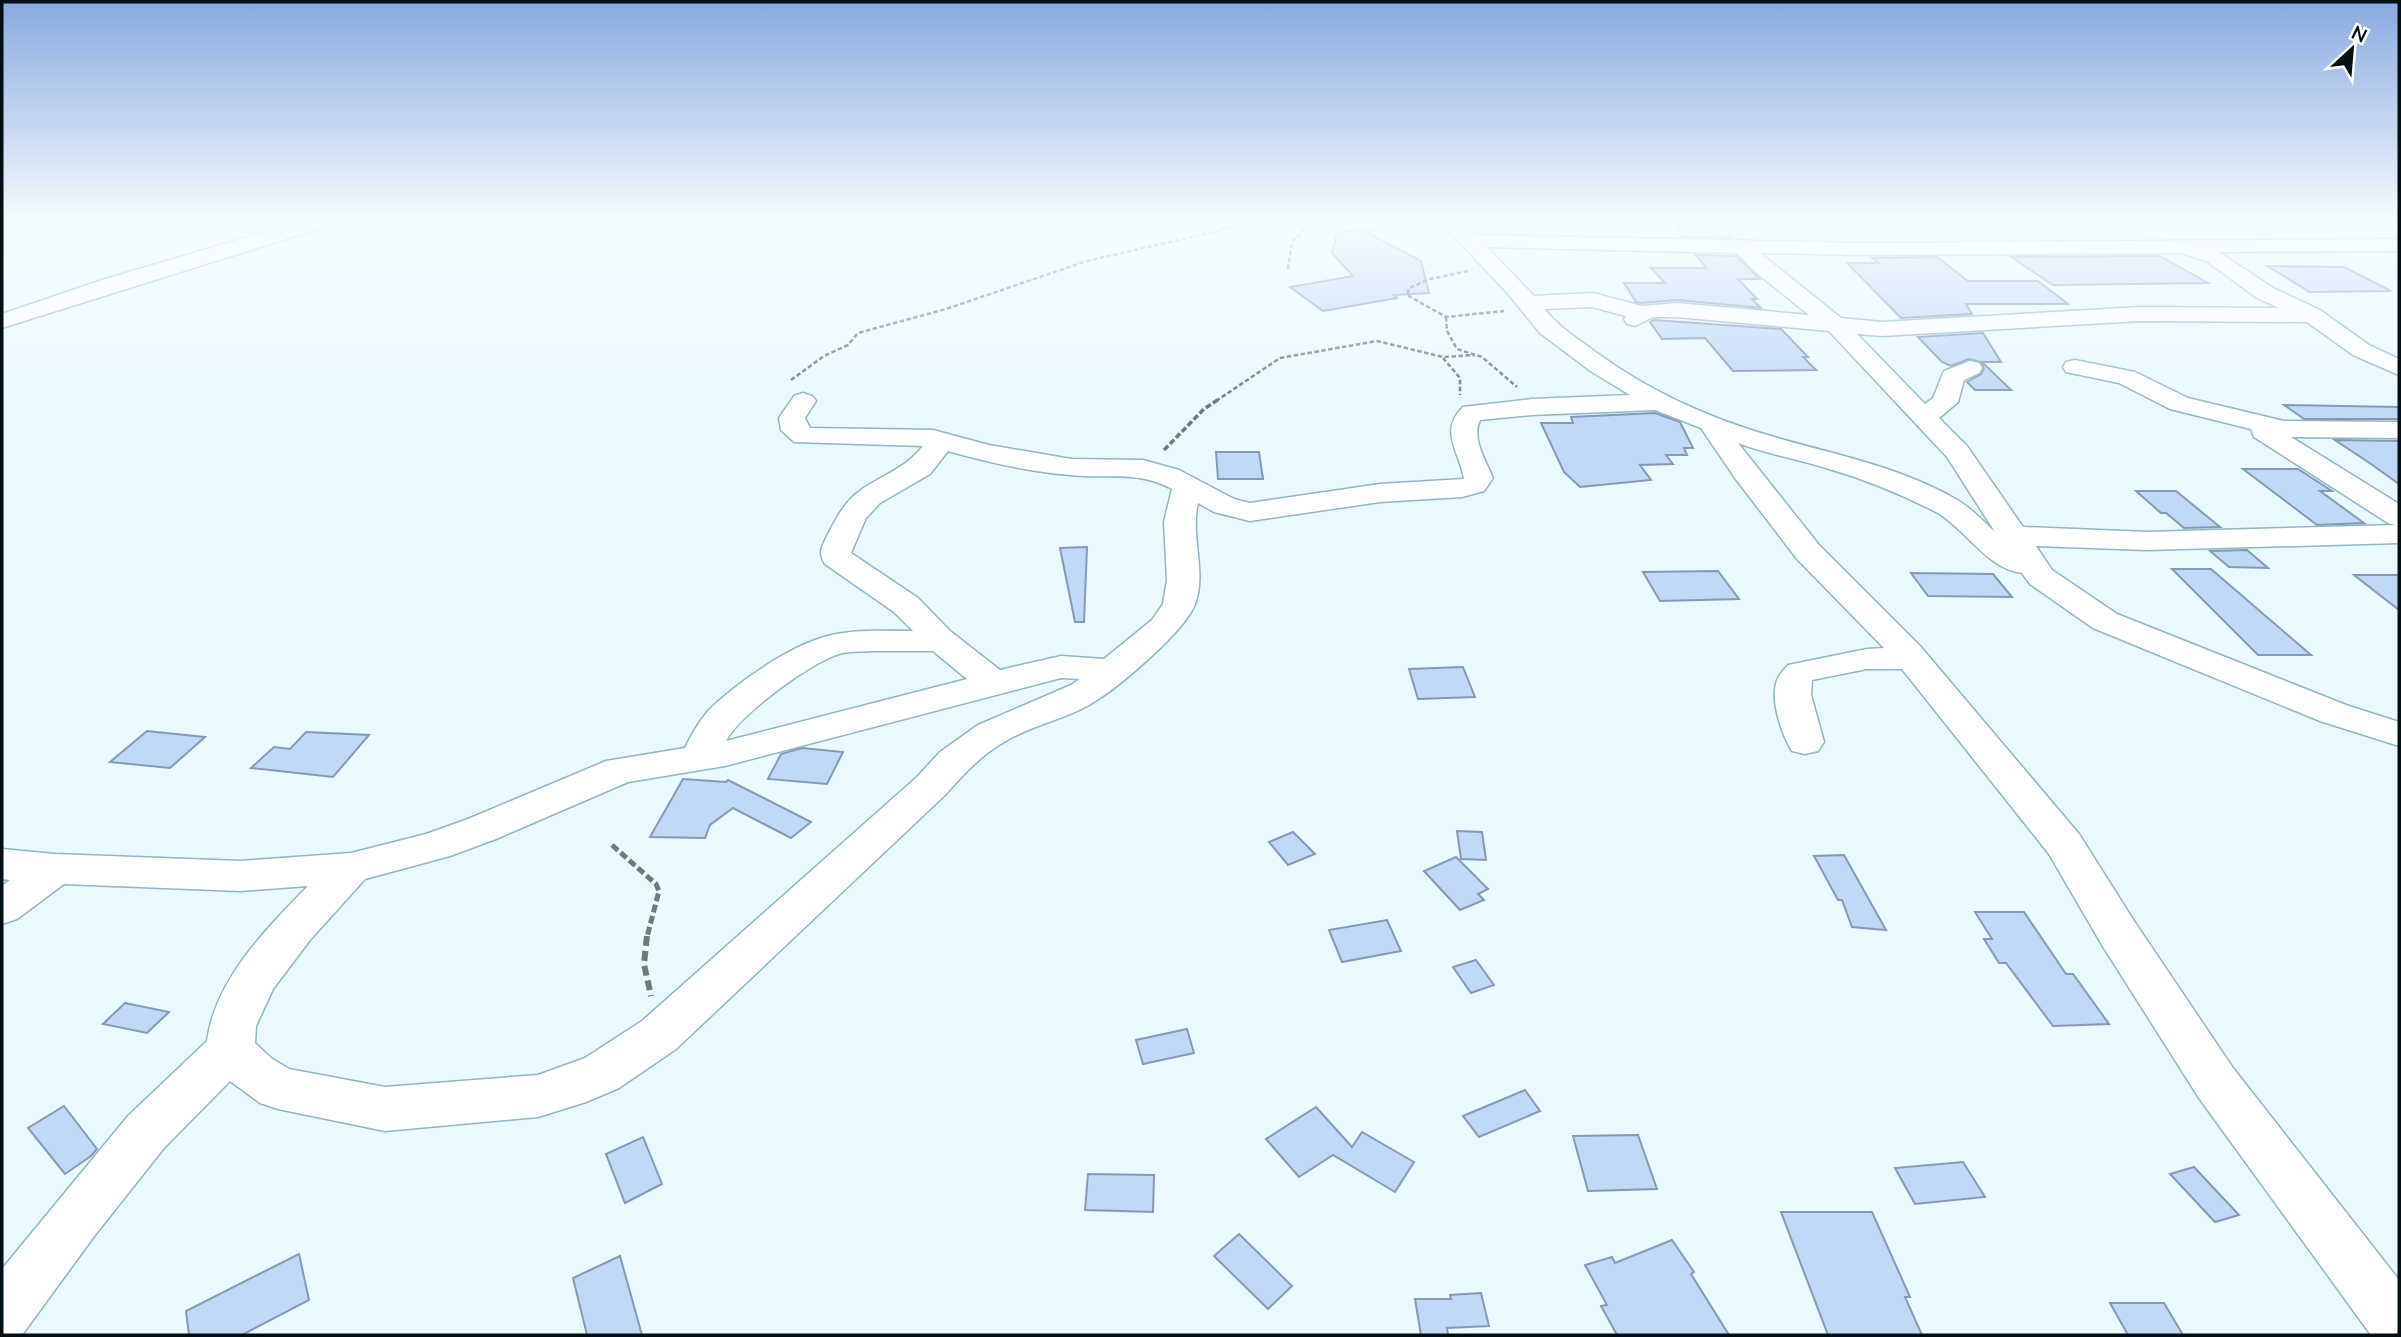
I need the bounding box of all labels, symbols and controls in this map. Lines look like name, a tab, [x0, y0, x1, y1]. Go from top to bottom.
north arrow	[2317, 14, 2387, 84]
text: N	[2347, 20, 2371, 49]

